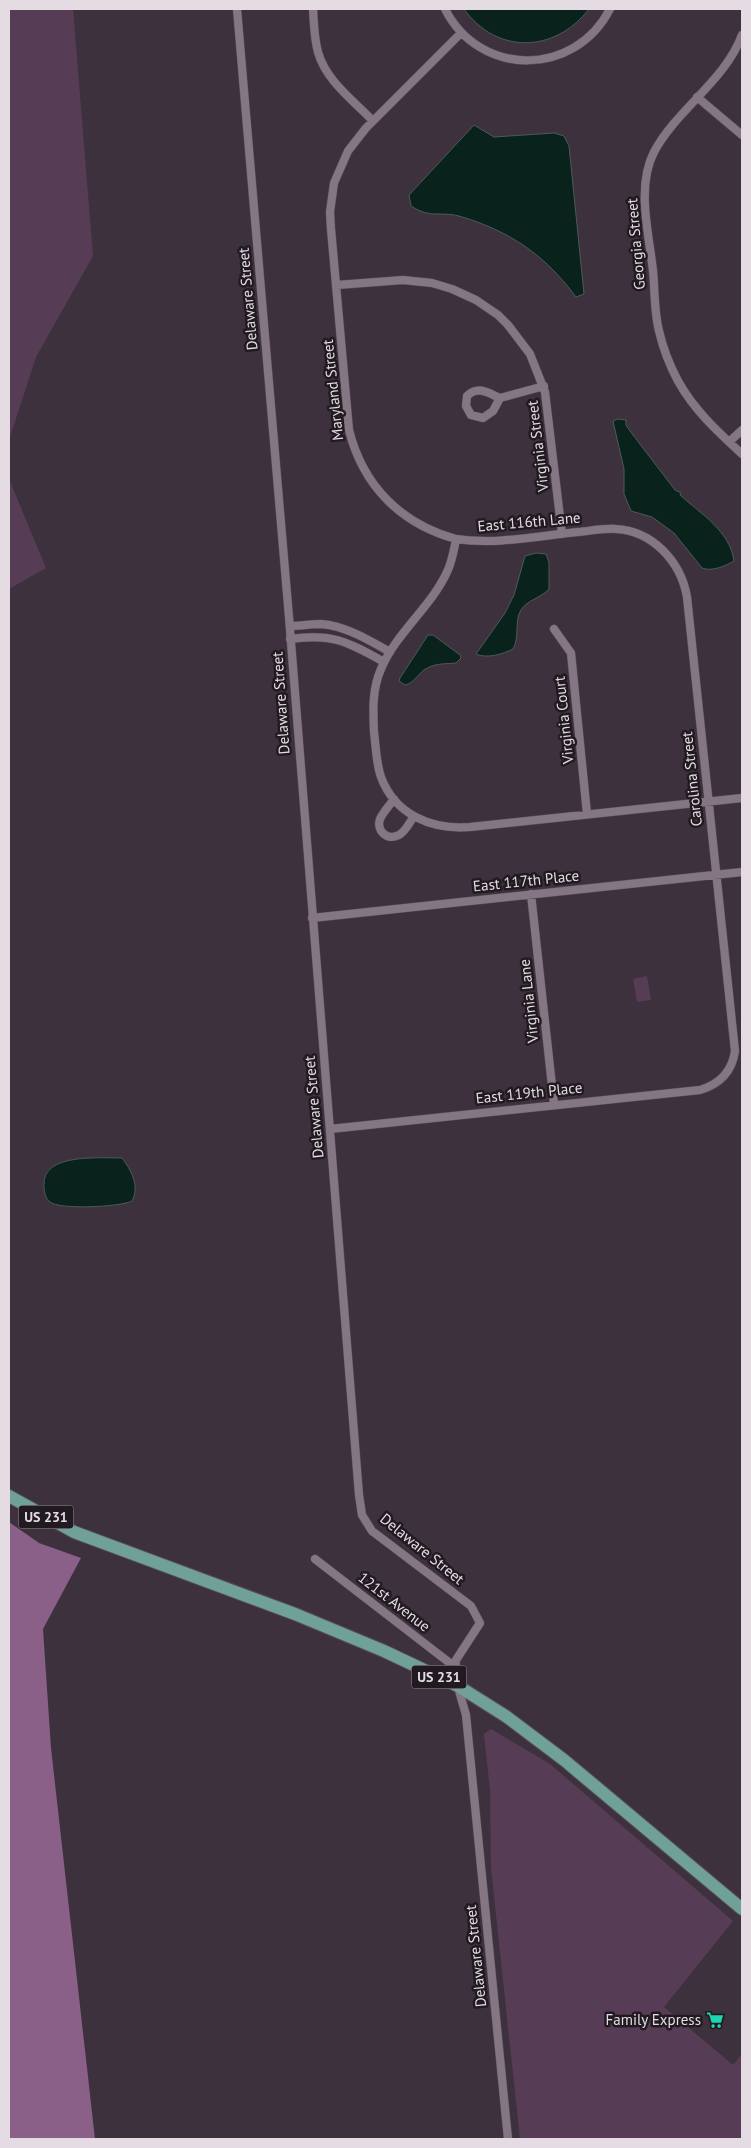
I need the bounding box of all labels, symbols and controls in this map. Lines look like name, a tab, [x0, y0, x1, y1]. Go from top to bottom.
street label: Georgia Street	[622, 198, 649, 291]
street label: Delaware Street	[234, 247, 261, 351]
street label: Maryland Street	[318, 338, 347, 442]
street label: Virginia Street	[522, 399, 553, 494]
street label: East 116th Lane	[477, 508, 581, 535]
street label: Delaware Street	[267, 651, 294, 755]
street label: Virginia Court	[549, 675, 578, 766]
street label: Carolina Street	[677, 731, 706, 827]
street label: East 117th Place	[472, 865, 580, 896]
street label: Virginia Lane	[515, 958, 542, 1045]
street label: Delaware Street	[300, 1055, 327, 1159]
street label: East 119th Place	[475, 1077, 583, 1108]
road number: US 231	[18, 1505, 74, 1528]
street label: Delaware Street	[376, 1509, 468, 1588]
street label: 121st Avenue	[354, 1568, 434, 1636]
road number: US 231	[412, 1665, 466, 1688]
street label: Delaware Street	[461, 1904, 490, 2008]
place label: Family Express	[606, 2010, 701, 2029]
supermarket icon: Family Express	[705, 2010, 725, 2030]

